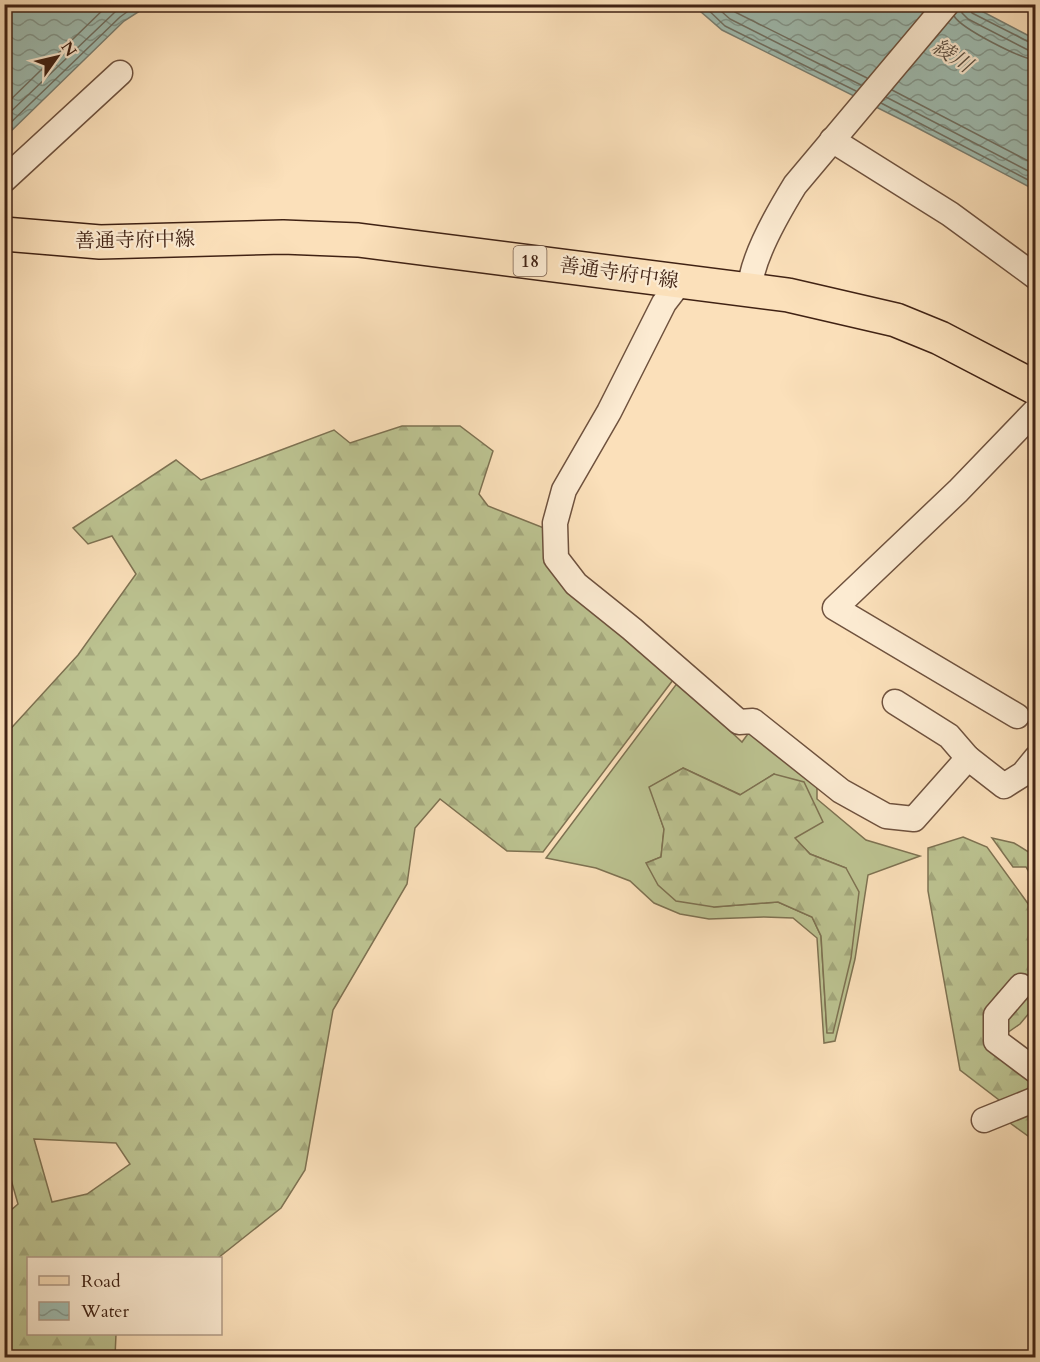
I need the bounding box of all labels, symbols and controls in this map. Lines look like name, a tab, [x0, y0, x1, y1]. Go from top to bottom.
north arrow	[27, 27, 87, 87]
water label: 綾川	[926, 32, 979, 81]
text: N	[56, 37, 82, 61]
street label: 善通寺府中線	[75, 225, 195, 255]
road number: 18	[514, 246, 546, 276]
street label: 善通寺府中線	[558, 251, 680, 295]
legend	[27, 1257, 222, 1335]
text: Road	[81, 1269, 121, 1294]
text: Water	[80, 1299, 130, 1324]

